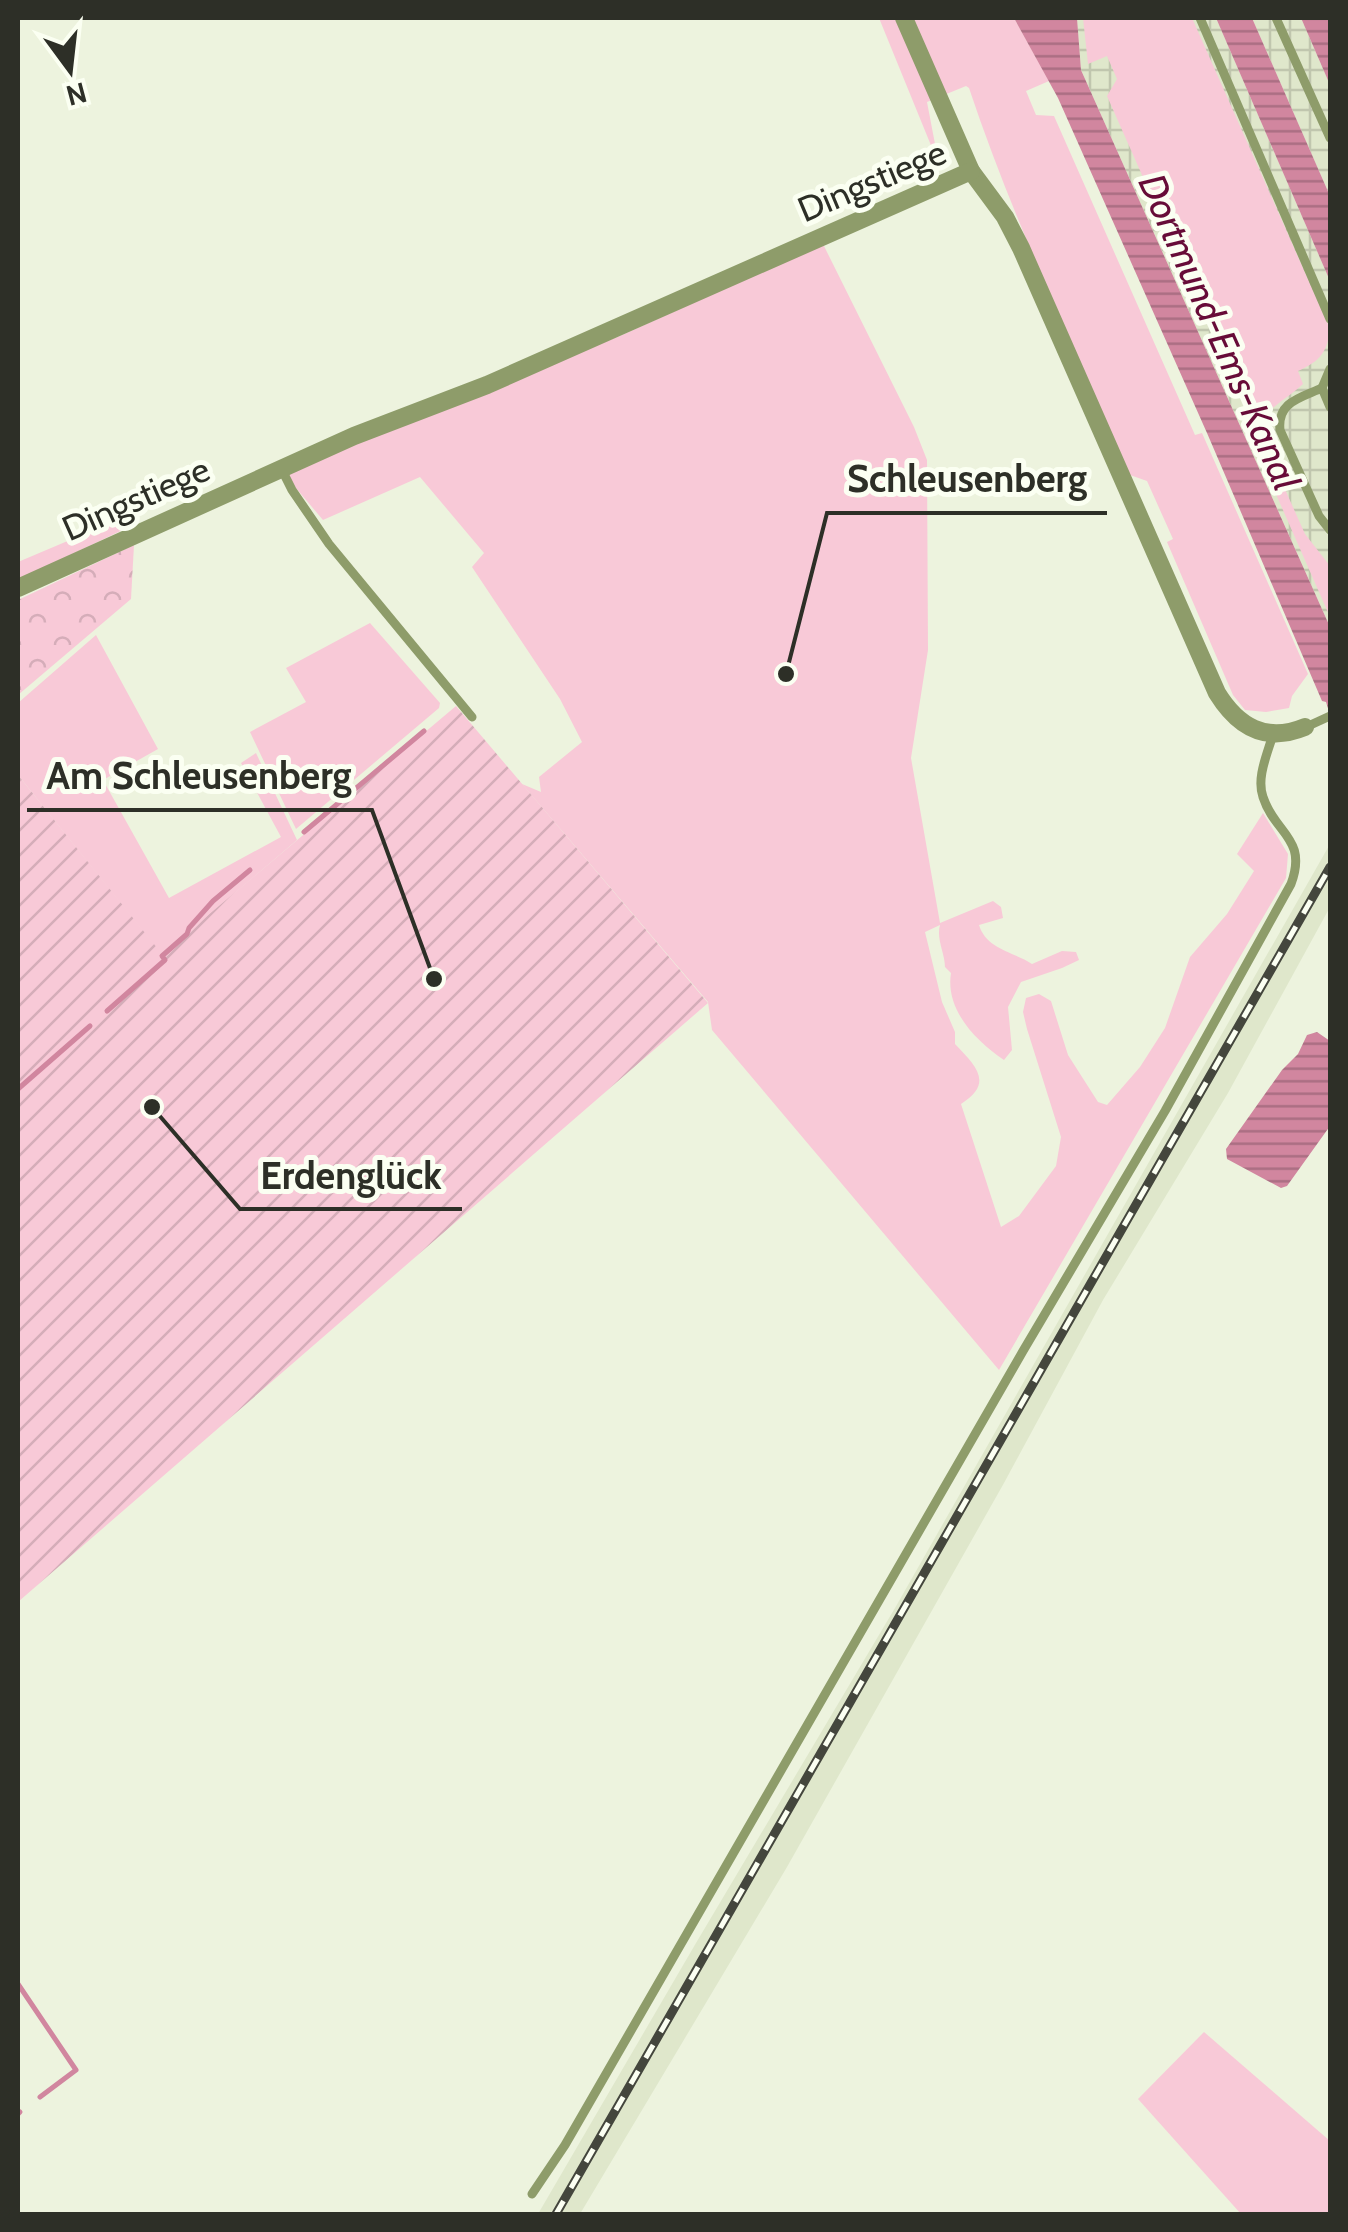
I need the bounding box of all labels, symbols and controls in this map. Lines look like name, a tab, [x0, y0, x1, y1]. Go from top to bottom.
north arrow	[20, 20, 120, 120]
text: N	[63, 75, 90, 113]
street label: Dingstiege	[791, 130, 952, 231]
water label: Dortmund-Ems-Kanal	[1129, 166, 1310, 497]
callout: Schleusenberg	[827, 445, 1107, 513]
street label: Dingstiege	[56, 447, 216, 550]
text: Schleusenberg	[847, 455, 1087, 502]
callout: Am Schleusenberg	[27, 742, 372, 810]
text: Am Schleusenberg	[46, 752, 352, 799]
callout: Erdenglück	[240, 1141, 462, 1209]
text: Erdenglück	[260, 1152, 442, 1199]

